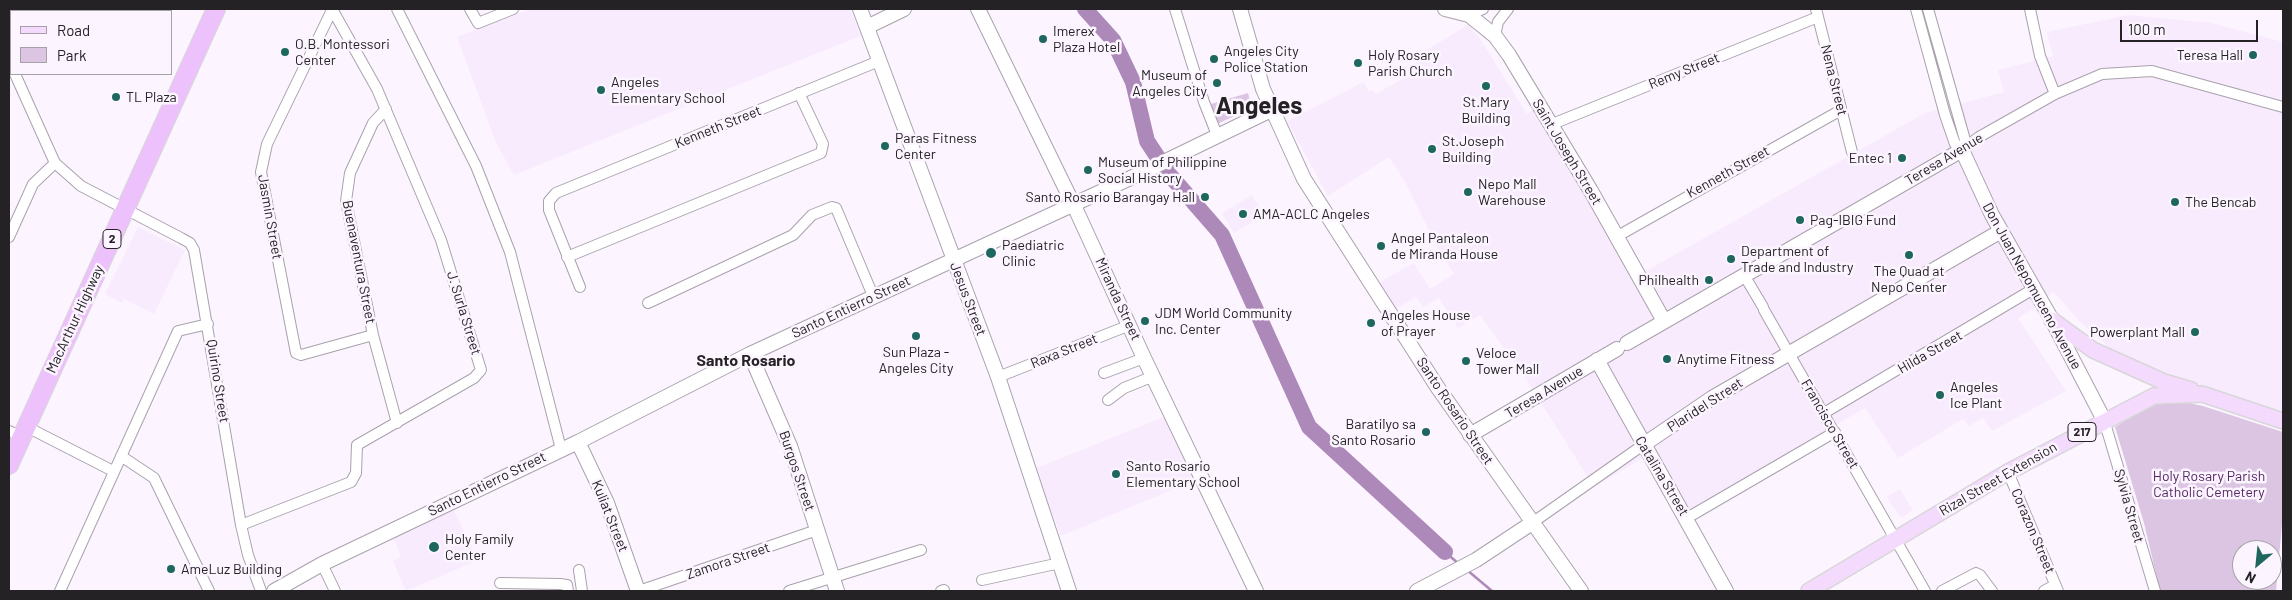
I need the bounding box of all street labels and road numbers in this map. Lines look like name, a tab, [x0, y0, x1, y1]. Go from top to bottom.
street label: Nena Street	[1817, 43, 1851, 117]
street label: Remy Street	[1646, 49, 1722, 93]
street label: Saint Joseph Street	[1529, 96, 1605, 208]
street label: Kenneth Street	[672, 102, 764, 152]
street label: Teresa Avenue	[1902, 129, 1986, 189]
street label: Kenneth Street	[1684, 142, 1772, 202]
street label: Jasmin Street	[254, 173, 286, 261]
street label: Buenaventura Street	[339, 199, 379, 325]
street label: Don Juan Nepomuceno Avenue	[1979, 200, 2085, 372]
road number: 2	[103, 230, 121, 248]
street label: Miranda Street	[1092, 255, 1144, 343]
street label: Jesus Street	[946, 260, 990, 338]
street label: MacArthur Highway	[43, 262, 107, 376]
street label: J. Surla Street	[443, 269, 485, 357]
street label: Santo Entierro Street	[789, 272, 913, 342]
street label: Hilda Street	[1895, 327, 1965, 377]
street label: Raxa Street	[1028, 330, 1100, 372]
street label: Quirino Street	[203, 338, 233, 424]
street label: Santo Rosario Street	[1413, 354, 1497, 468]
street label: Teresa Avenue	[1502, 362, 1586, 422]
street label: Plaridel Street	[1664, 374, 1746, 436]
street label: Francisco Street	[1797, 376, 1863, 472]
road number: 217	[2068, 422, 2096, 442]
street label: Burgos Street	[775, 429, 819, 513]
street label: Catalina Street	[1632, 433, 1692, 519]
street label: Rizal Street Extension	[1936, 438, 2060, 520]
street label: Santo Entierro Street	[425, 448, 549, 520]
street label: Sylvia Street	[2110, 467, 2148, 545]
street label: Kuliat Street	[588, 478, 632, 554]
street label: Corazon Street	[2008, 486, 2058, 576]
street label: Zamora Street	[684, 539, 772, 583]

